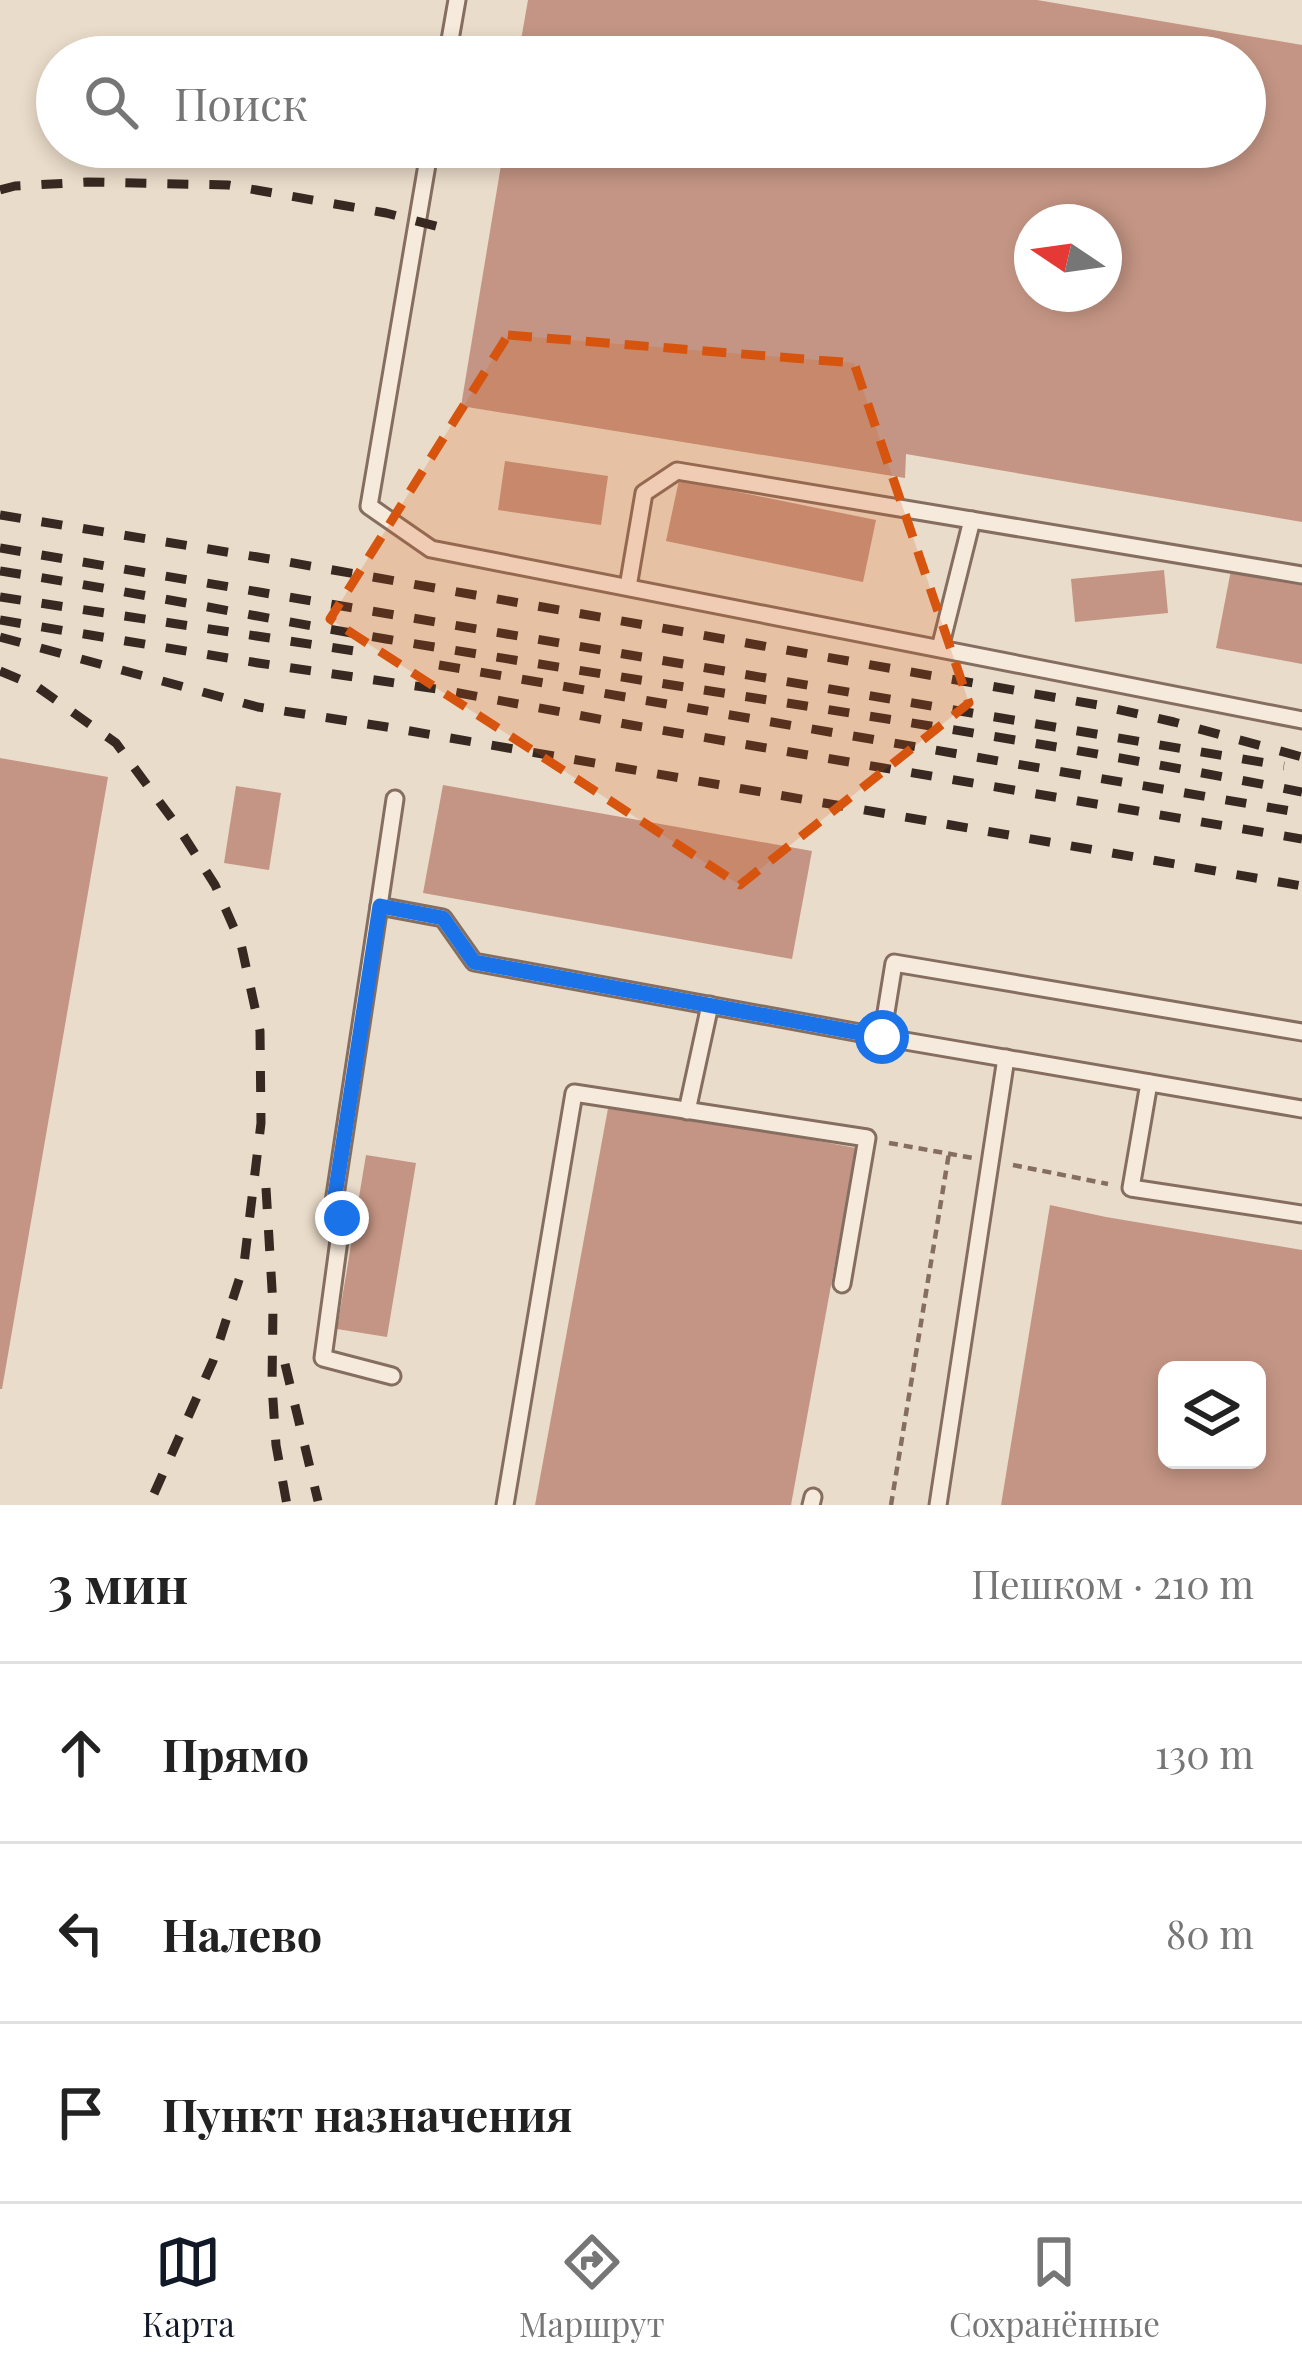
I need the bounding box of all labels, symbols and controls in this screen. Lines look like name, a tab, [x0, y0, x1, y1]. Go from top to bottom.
search box	[36, 36, 1266, 168]
icon: search	[78, 69, 144, 135]
text: Поиск	[174, 72, 308, 132]
north arrow	[1014, 204, 1122, 312]
route start	[855, 1010, 909, 1064]
route end	[315, 1191, 369, 1245]
map controls	[1158, 1361, 1266, 1469]
button: layers	[1158, 1361, 1266, 1469]
text: 3 мин	[48, 1549, 188, 1617]
text: Пешком · 210 m	[971, 1557, 1254, 1609]
icon: ahead	[48, 1720, 114, 1786]
text: Прямо	[162, 1723, 309, 1783]
text: 130 m	[1155, 1727, 1254, 1779]
icon: left	[48, 1900, 114, 1966]
text: Налево	[162, 1903, 322, 1963]
text: 80 m	[1166, 1907, 1254, 1959]
icon: arrive	[48, 2080, 114, 2146]
text: Пункт назначения	[162, 2083, 573, 2143]
tab: Карта	[142, 2229, 235, 2345]
tab: Маршрут	[519, 2229, 665, 2345]
tab: Сохранённые	[949, 2229, 1160, 2345]

